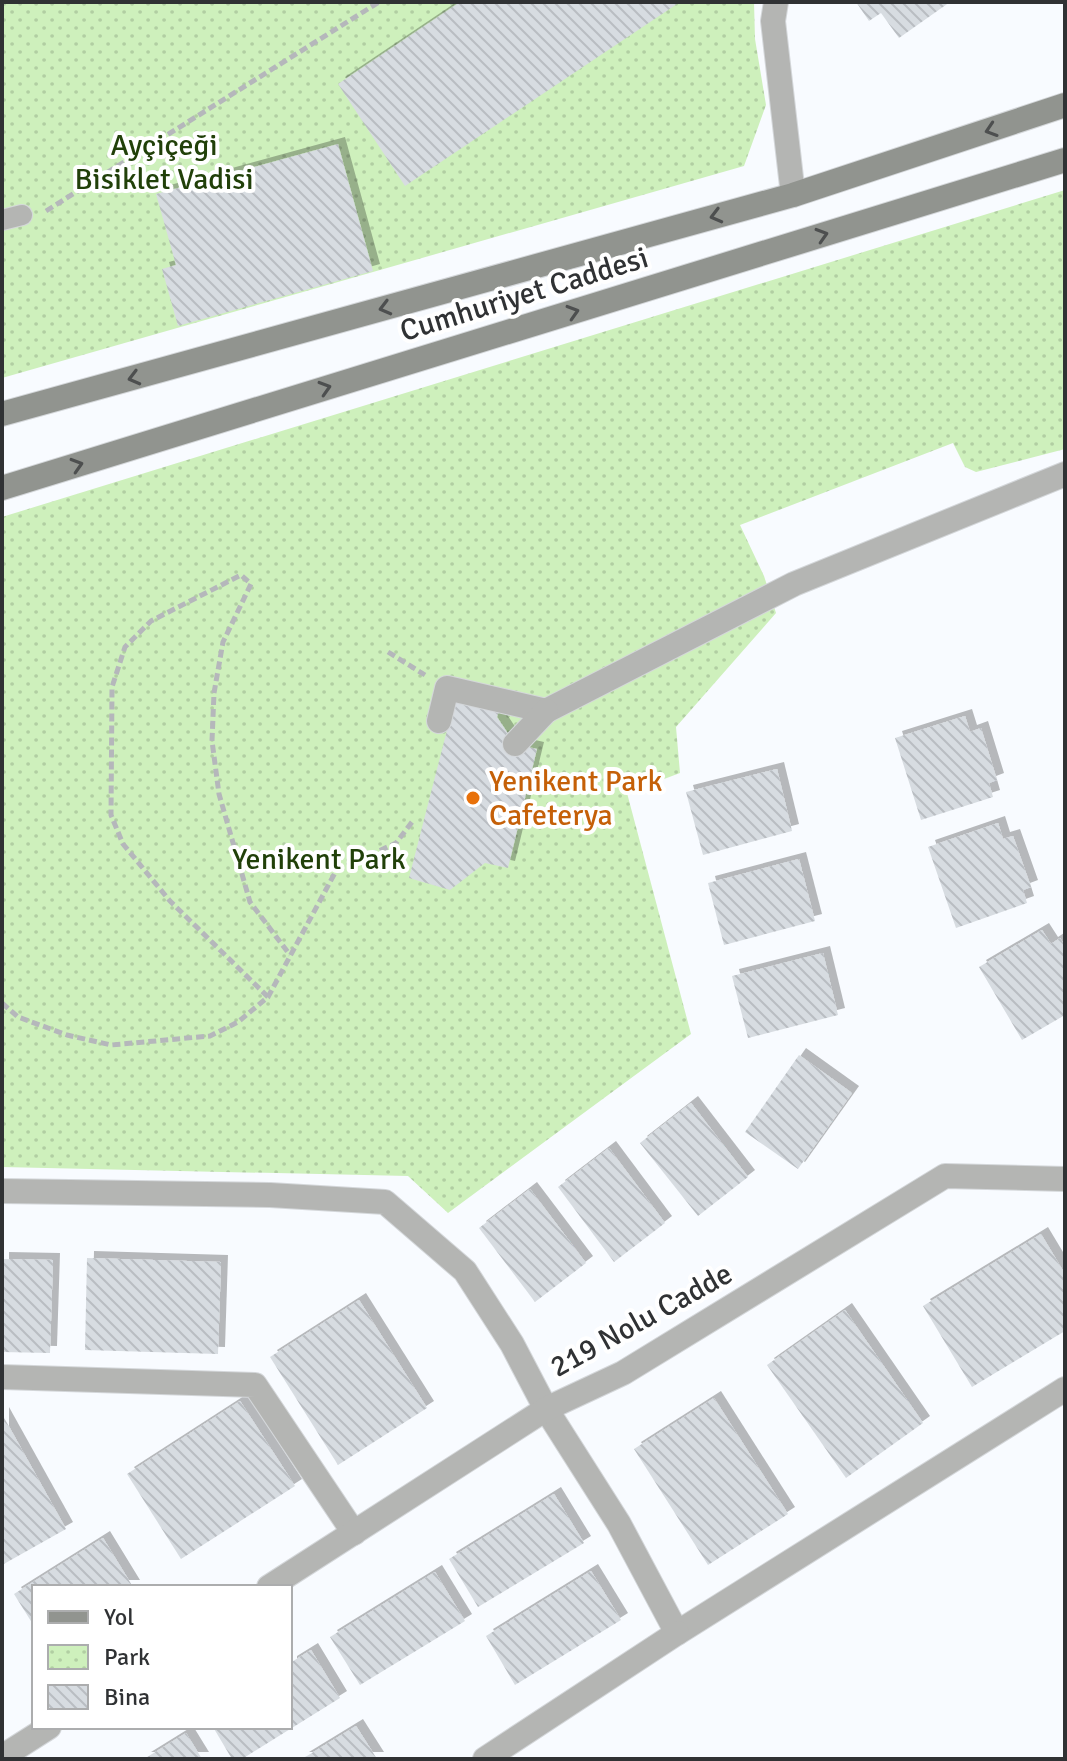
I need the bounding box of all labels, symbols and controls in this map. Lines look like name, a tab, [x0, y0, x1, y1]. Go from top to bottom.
one-way arrow	[985, 120, 999, 136]
park label: Ayçiçeği Bisiklet Vadisi	[74, 127, 254, 198]
one-way arrow	[710, 207, 724, 224]
one-way arrow	[815, 228, 828, 244]
street label: Cumhuriyet Caddesi	[396, 239, 653, 350]
one-way arrow	[378, 299, 392, 315]
one-way arrow	[566, 305, 580, 321]
one-way arrow	[128, 368, 142, 385]
one-way arrow	[317, 382, 331, 398]
one-way arrow	[69, 458, 83, 474]
place label: Yenikent Park Cafeterya	[489, 763, 662, 834]
marker: Yenikent Park Cafeterya	[464, 789, 482, 807]
park label: Yenikent Park	[232, 841, 406, 878]
street label: 219 Nolu Cadde	[544, 1255, 739, 1386]
legend	[32, 1585, 292, 1729]
text: Yol	[104, 1602, 134, 1632]
text: Park	[104, 1642, 150, 1672]
text: Bina	[104, 1682, 150, 1712]

